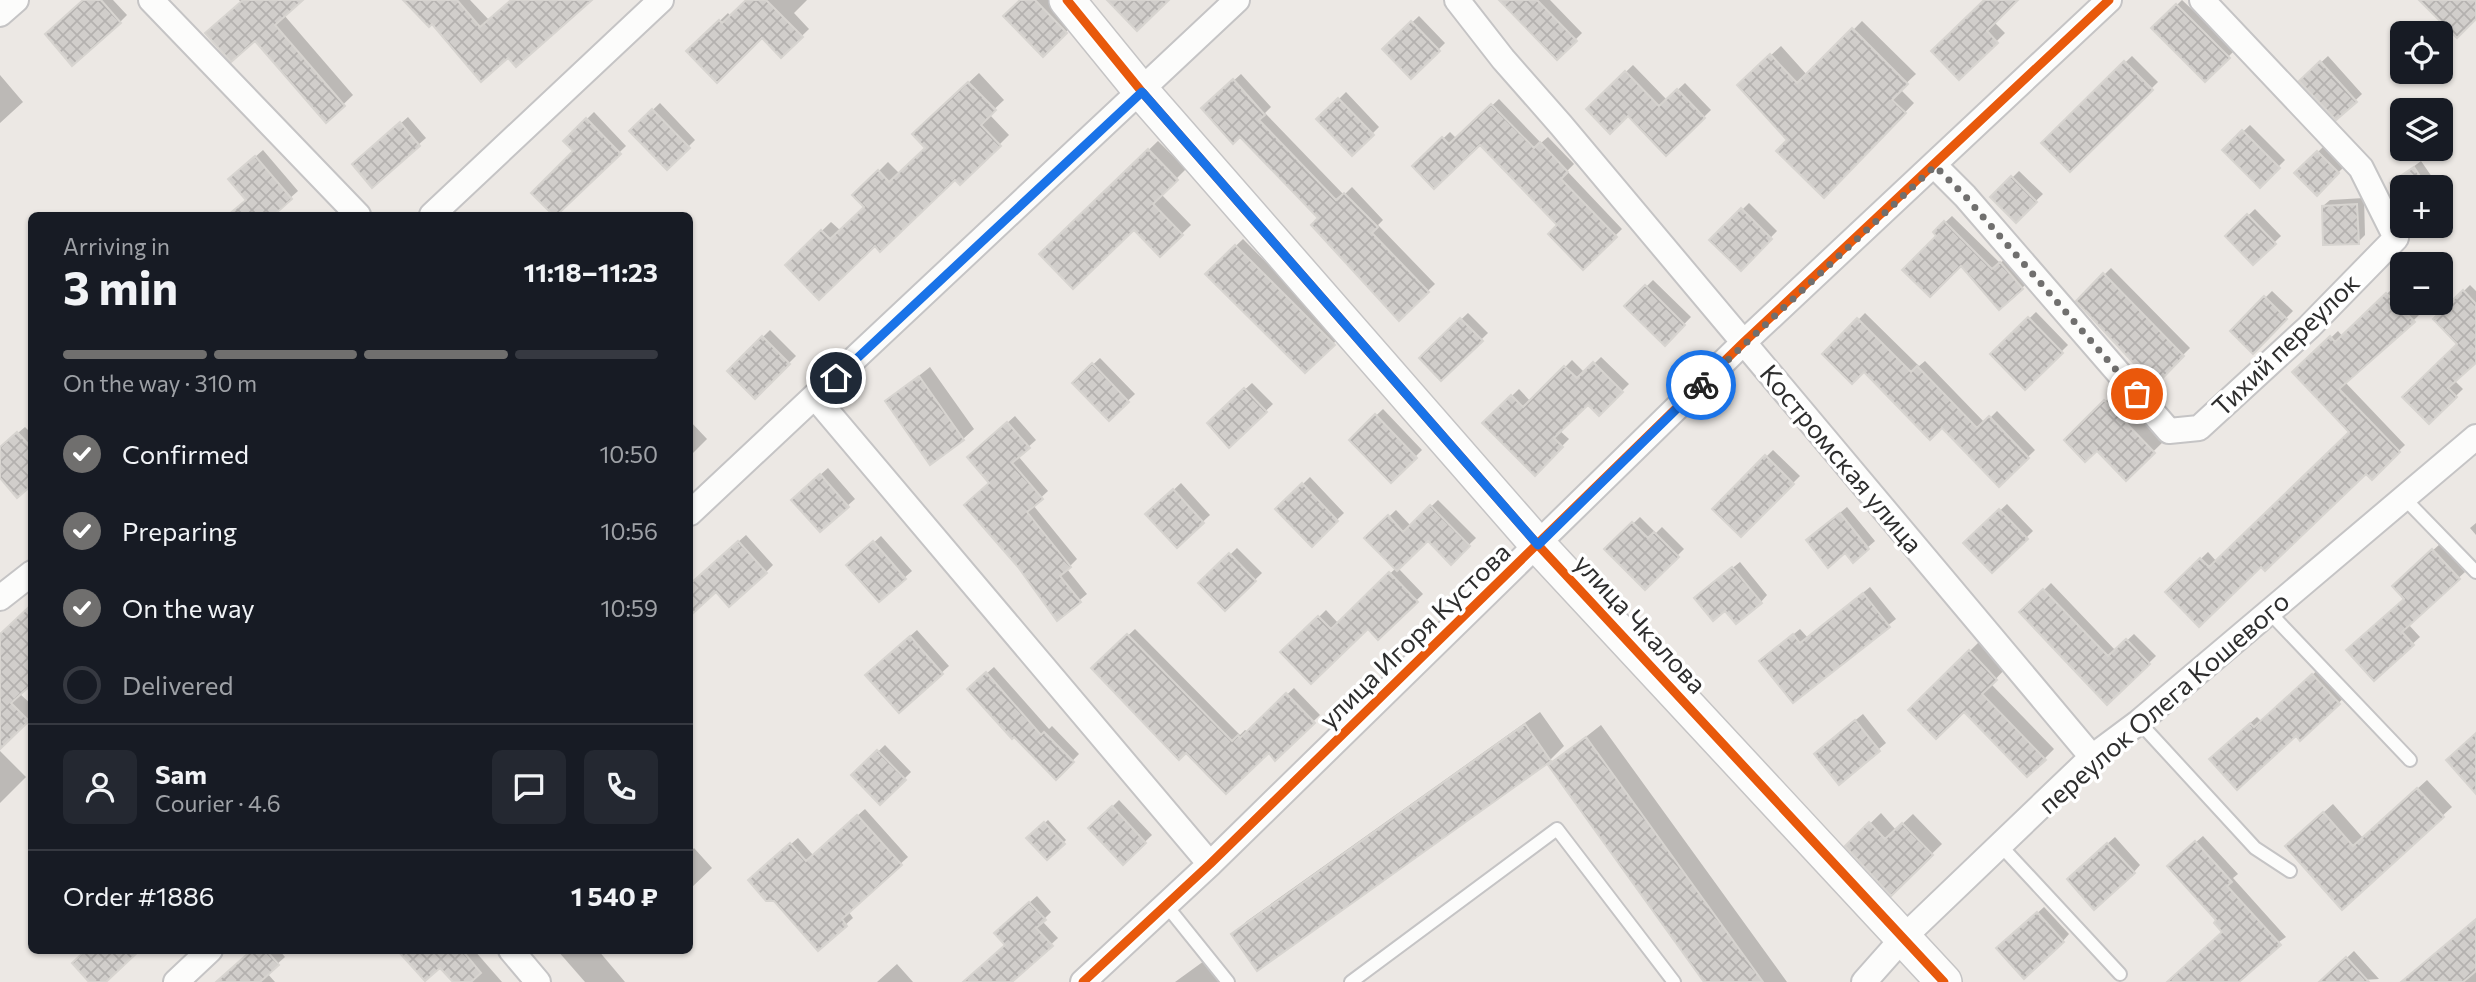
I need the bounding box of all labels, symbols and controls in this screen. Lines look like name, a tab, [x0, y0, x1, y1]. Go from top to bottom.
map controls	[2390, 21, 2453, 315]
button: locate	[2390, 21, 2453, 84]
button: layers	[2390, 98, 2453, 161]
button: +	[2390, 175, 2453, 238]
text: Arriving in	[63, 232, 170, 260]
button: −	[2390, 252, 2453, 315]
text: 11:18–11:23	[523, 256, 658, 287]
text: 3 min	[63, 258, 178, 314]
street label: Тихий переулок	[2205, 266, 2365, 422]
pin	[806, 348, 866, 408]
courier	[1666, 350, 1736, 420]
street label: Костромская улица	[1754, 358, 1930, 558]
icon: home	[817, 359, 855, 397]
pin	[2107, 364, 2167, 424]
icon: bike	[1682, 366, 1720, 404]
text: On the way · 310 m	[63, 369, 257, 397]
icon: bag	[2118, 375, 2156, 413]
icon: check	[63, 435, 101, 473]
text: Confirmed	[122, 438, 249, 469]
text: 10:50	[600, 440, 658, 468]
icon: check	[63, 512, 101, 550]
text: Preparing	[122, 515, 237, 546]
text: 10:56	[601, 517, 658, 545]
street label: улица Игоря Кустова	[1312, 536, 1516, 734]
street label: улица Чкалова	[1569, 547, 1713, 699]
street label: переулок Олега Кошевого	[2031, 585, 2295, 819]
icon: check	[63, 589, 101, 627]
text: On the way	[122, 592, 255, 623]
text: 10:59	[601, 594, 658, 622]
text: Delivered	[122, 669, 233, 700]
button: person	[63, 750, 137, 824]
button: chat	[492, 750, 566, 824]
button: phone	[584, 750, 658, 824]
text: Sam	[155, 758, 207, 789]
text: Courier · 4.6	[155, 789, 281, 817]
text: Order #1886	[63, 880, 215, 911]
text: 1 540 ₽	[571, 880, 658, 911]

